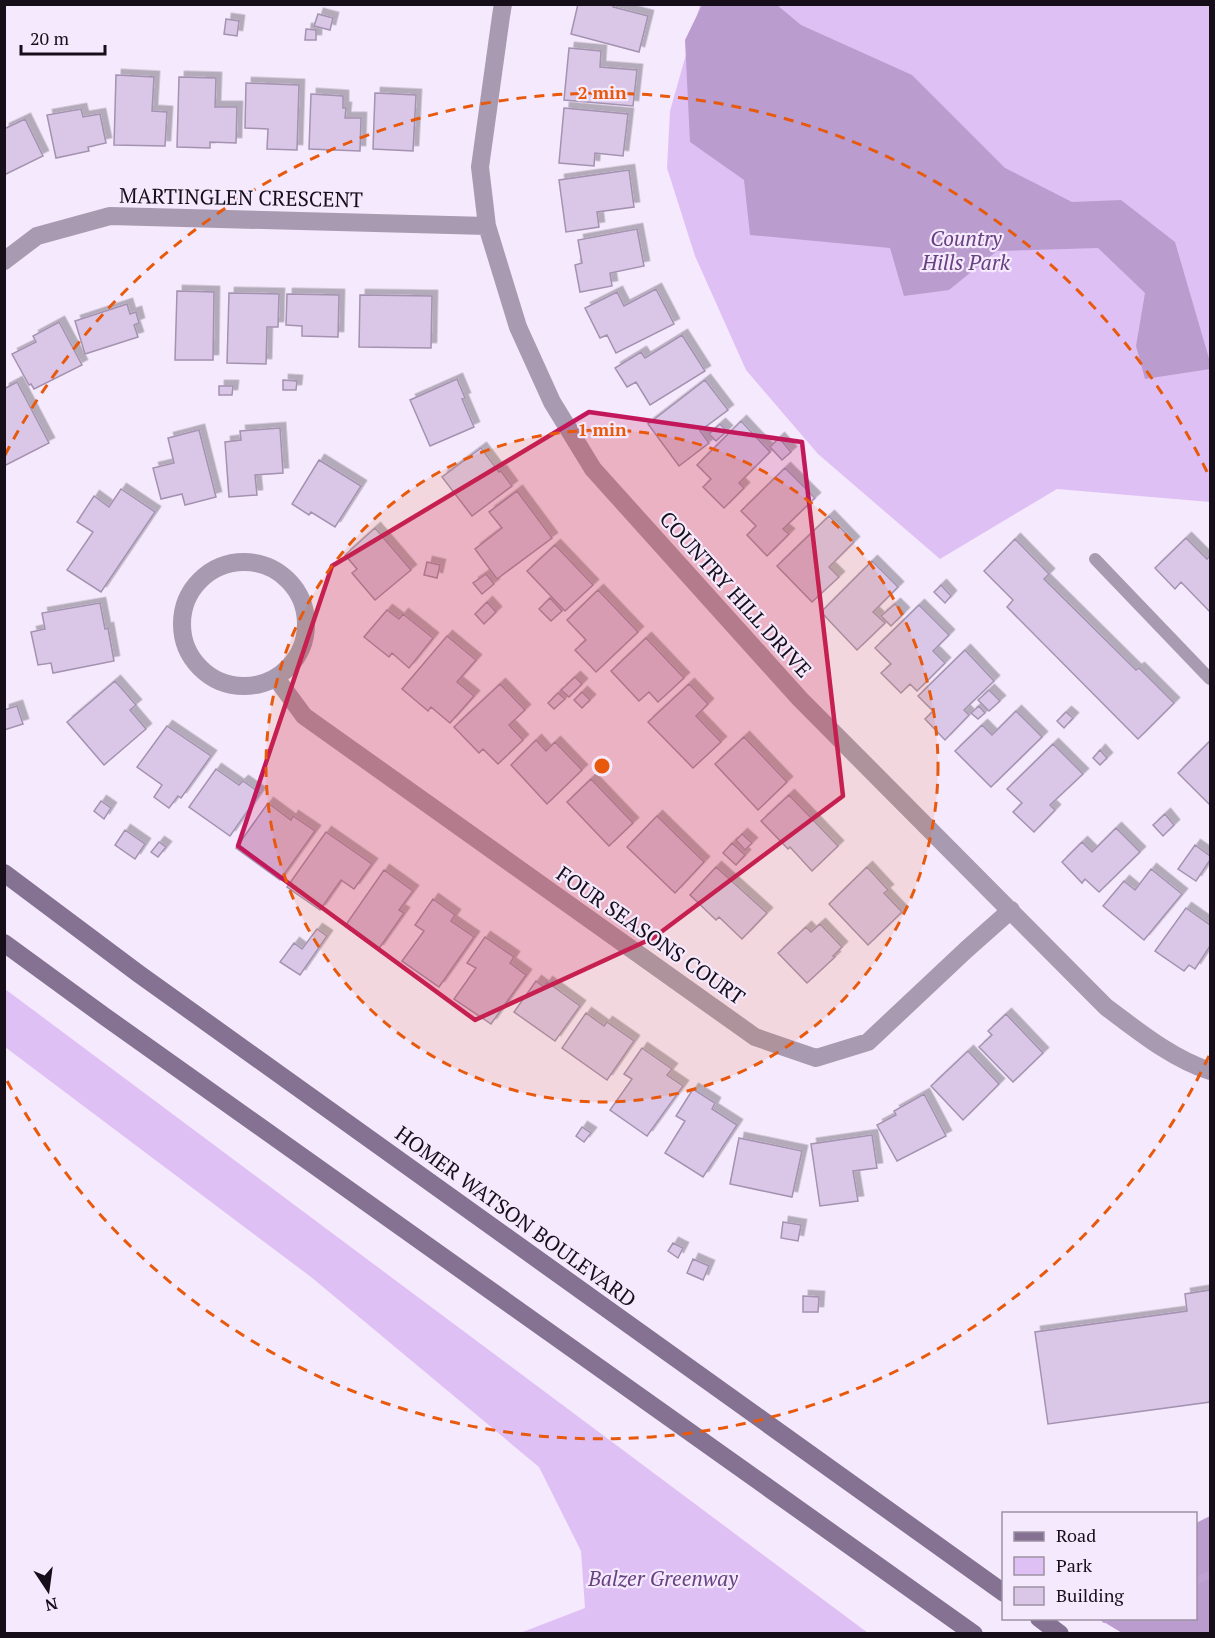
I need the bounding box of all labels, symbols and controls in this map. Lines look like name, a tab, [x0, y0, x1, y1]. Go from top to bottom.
scale bar	[21, 18, 105, 56]
text: 20 m	[30, 26, 70, 50]
text: 2 min	[577, 80, 627, 104]
street label: MARTINGLEN CRESCENT	[119, 181, 363, 213]
park label: Country Hills Park	[921, 224, 1011, 276]
text: 1 min	[577, 417, 627, 441]
street label: COUNTRY HILL DRIVE	[654, 505, 818, 683]
centre of rings	[592, 756, 612, 776]
street label: FOUR SEASONS COURT	[551, 859, 751, 1011]
street label: HOMER WATSON BOULEVARD	[390, 1119, 642, 1313]
legend	[1002, 1512, 1197, 1620]
text: Road	[1056, 1523, 1096, 1547]
text: Park	[1056, 1553, 1093, 1577]
north arrow	[18, 1560, 78, 1620]
park label: Balzer Greenway	[587, 1564, 738, 1592]
text: Building	[1056, 1583, 1124, 1607]
text: N	[43, 1593, 60, 1617]

